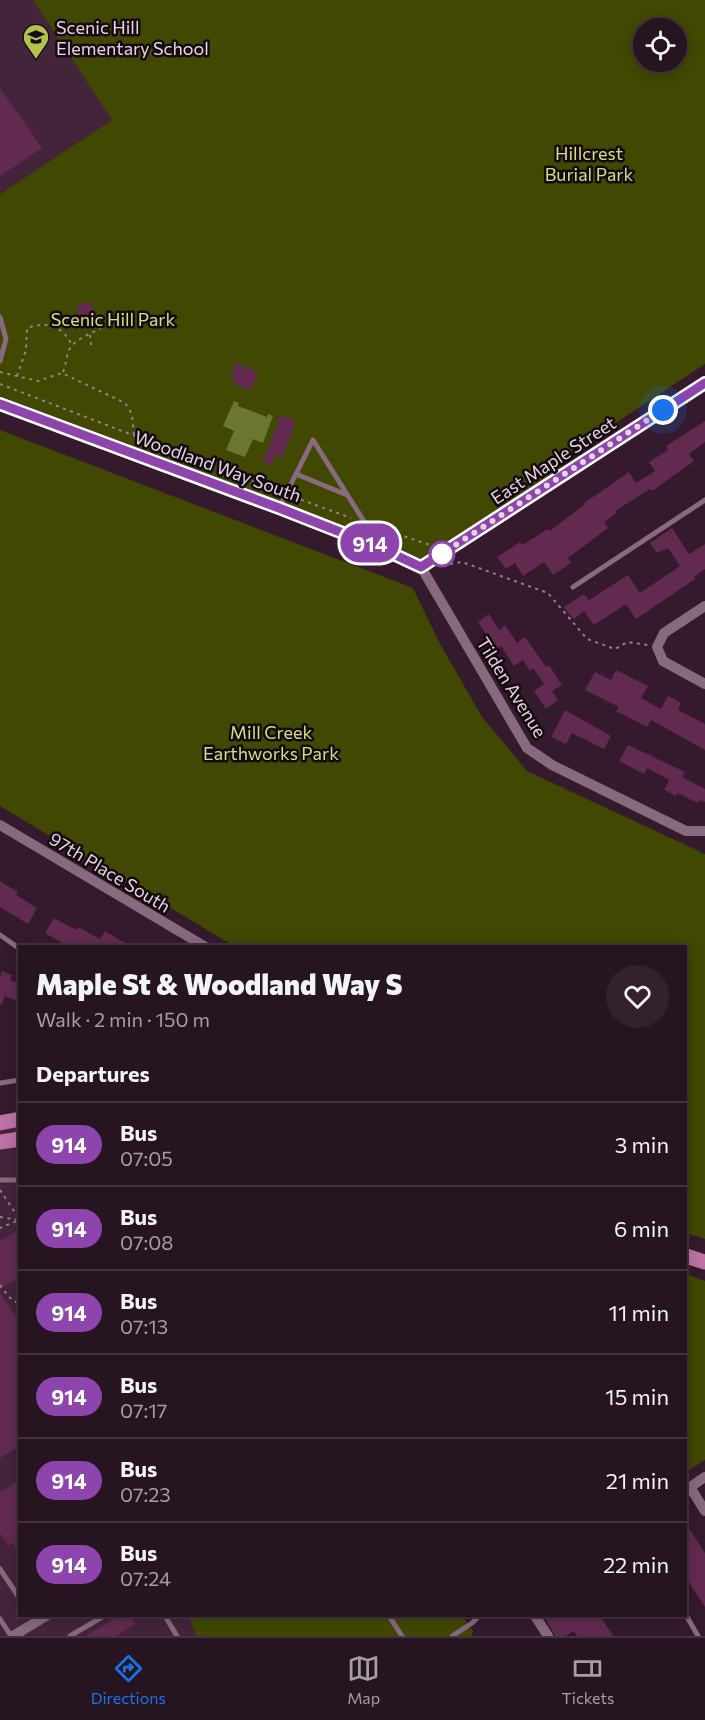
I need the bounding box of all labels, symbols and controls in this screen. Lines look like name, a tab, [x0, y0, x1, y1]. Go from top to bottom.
place label: Scenic Hill Elementary School	[56, 16, 209, 59]
map controls	[633, 18, 687, 72]
button: locate	[633, 18, 687, 72]
school or university icon: Scenic Hill Elementary School	[21, 22, 51, 60]
park label: Hillcrest Burial Park	[545, 142, 634, 185]
park label: Scenic Hill Park	[51, 308, 176, 330]
your location	[648, 395, 678, 425]
street label: East Maple Street	[486, 411, 620, 509]
street label: Woodland Way South	[132, 426, 304, 506]
line badge: 914	[336, 524, 404, 562]
text: 914	[352, 531, 388, 556]
unlabelled marker	[429, 541, 455, 567]
street label: Tilden Avenue	[472, 633, 552, 741]
park label: Mill Creek Earthworks Park	[203, 721, 339, 764]
street label: 97th Place South	[45, 827, 175, 917]
button: heart	[606, 965, 669, 1028]
text: Maple St & Woodland Way S	[36, 967, 403, 1001]
text: Walk · 2 min · 150 m	[36, 1007, 210, 1031]
text: Departures	[36, 1060, 150, 1087]
text: Bus	[120, 1119, 157, 1146]
text: 3 min	[615, 1131, 669, 1158]
text: 914	[51, 1132, 87, 1157]
text: 07:05	[120, 1146, 173, 1170]
text: Bus	[120, 1203, 157, 1230]
text: 6 min	[614, 1215, 669, 1242]
text: 914	[51, 1216, 87, 1241]
text: 07:08	[120, 1230, 173, 1254]
text: Bus	[120, 1287, 157, 1314]
text: 11 min	[609, 1299, 669, 1326]
text: 914	[51, 1300, 87, 1325]
text: 07:13	[120, 1314, 168, 1338]
text: Bus	[120, 1371, 157, 1398]
text: 15 min	[605, 1383, 669, 1410]
text: 914	[51, 1384, 87, 1409]
text: 07:17	[120, 1398, 167, 1422]
text: Bus	[120, 1455, 157, 1482]
text: 21 min	[606, 1467, 669, 1494]
text: 914	[51, 1468, 87, 1493]
text: 07:23	[120, 1482, 171, 1506]
text: Bus	[120, 1539, 157, 1566]
text: 22 min	[603, 1551, 669, 1578]
text: 914	[51, 1552, 87, 1577]
text: 07:24	[120, 1566, 171, 1590]
tab: Directions	[91, 1652, 166, 1707]
tab: Map	[347, 1652, 380, 1707]
tab: Tickets	[562, 1652, 614, 1707]

